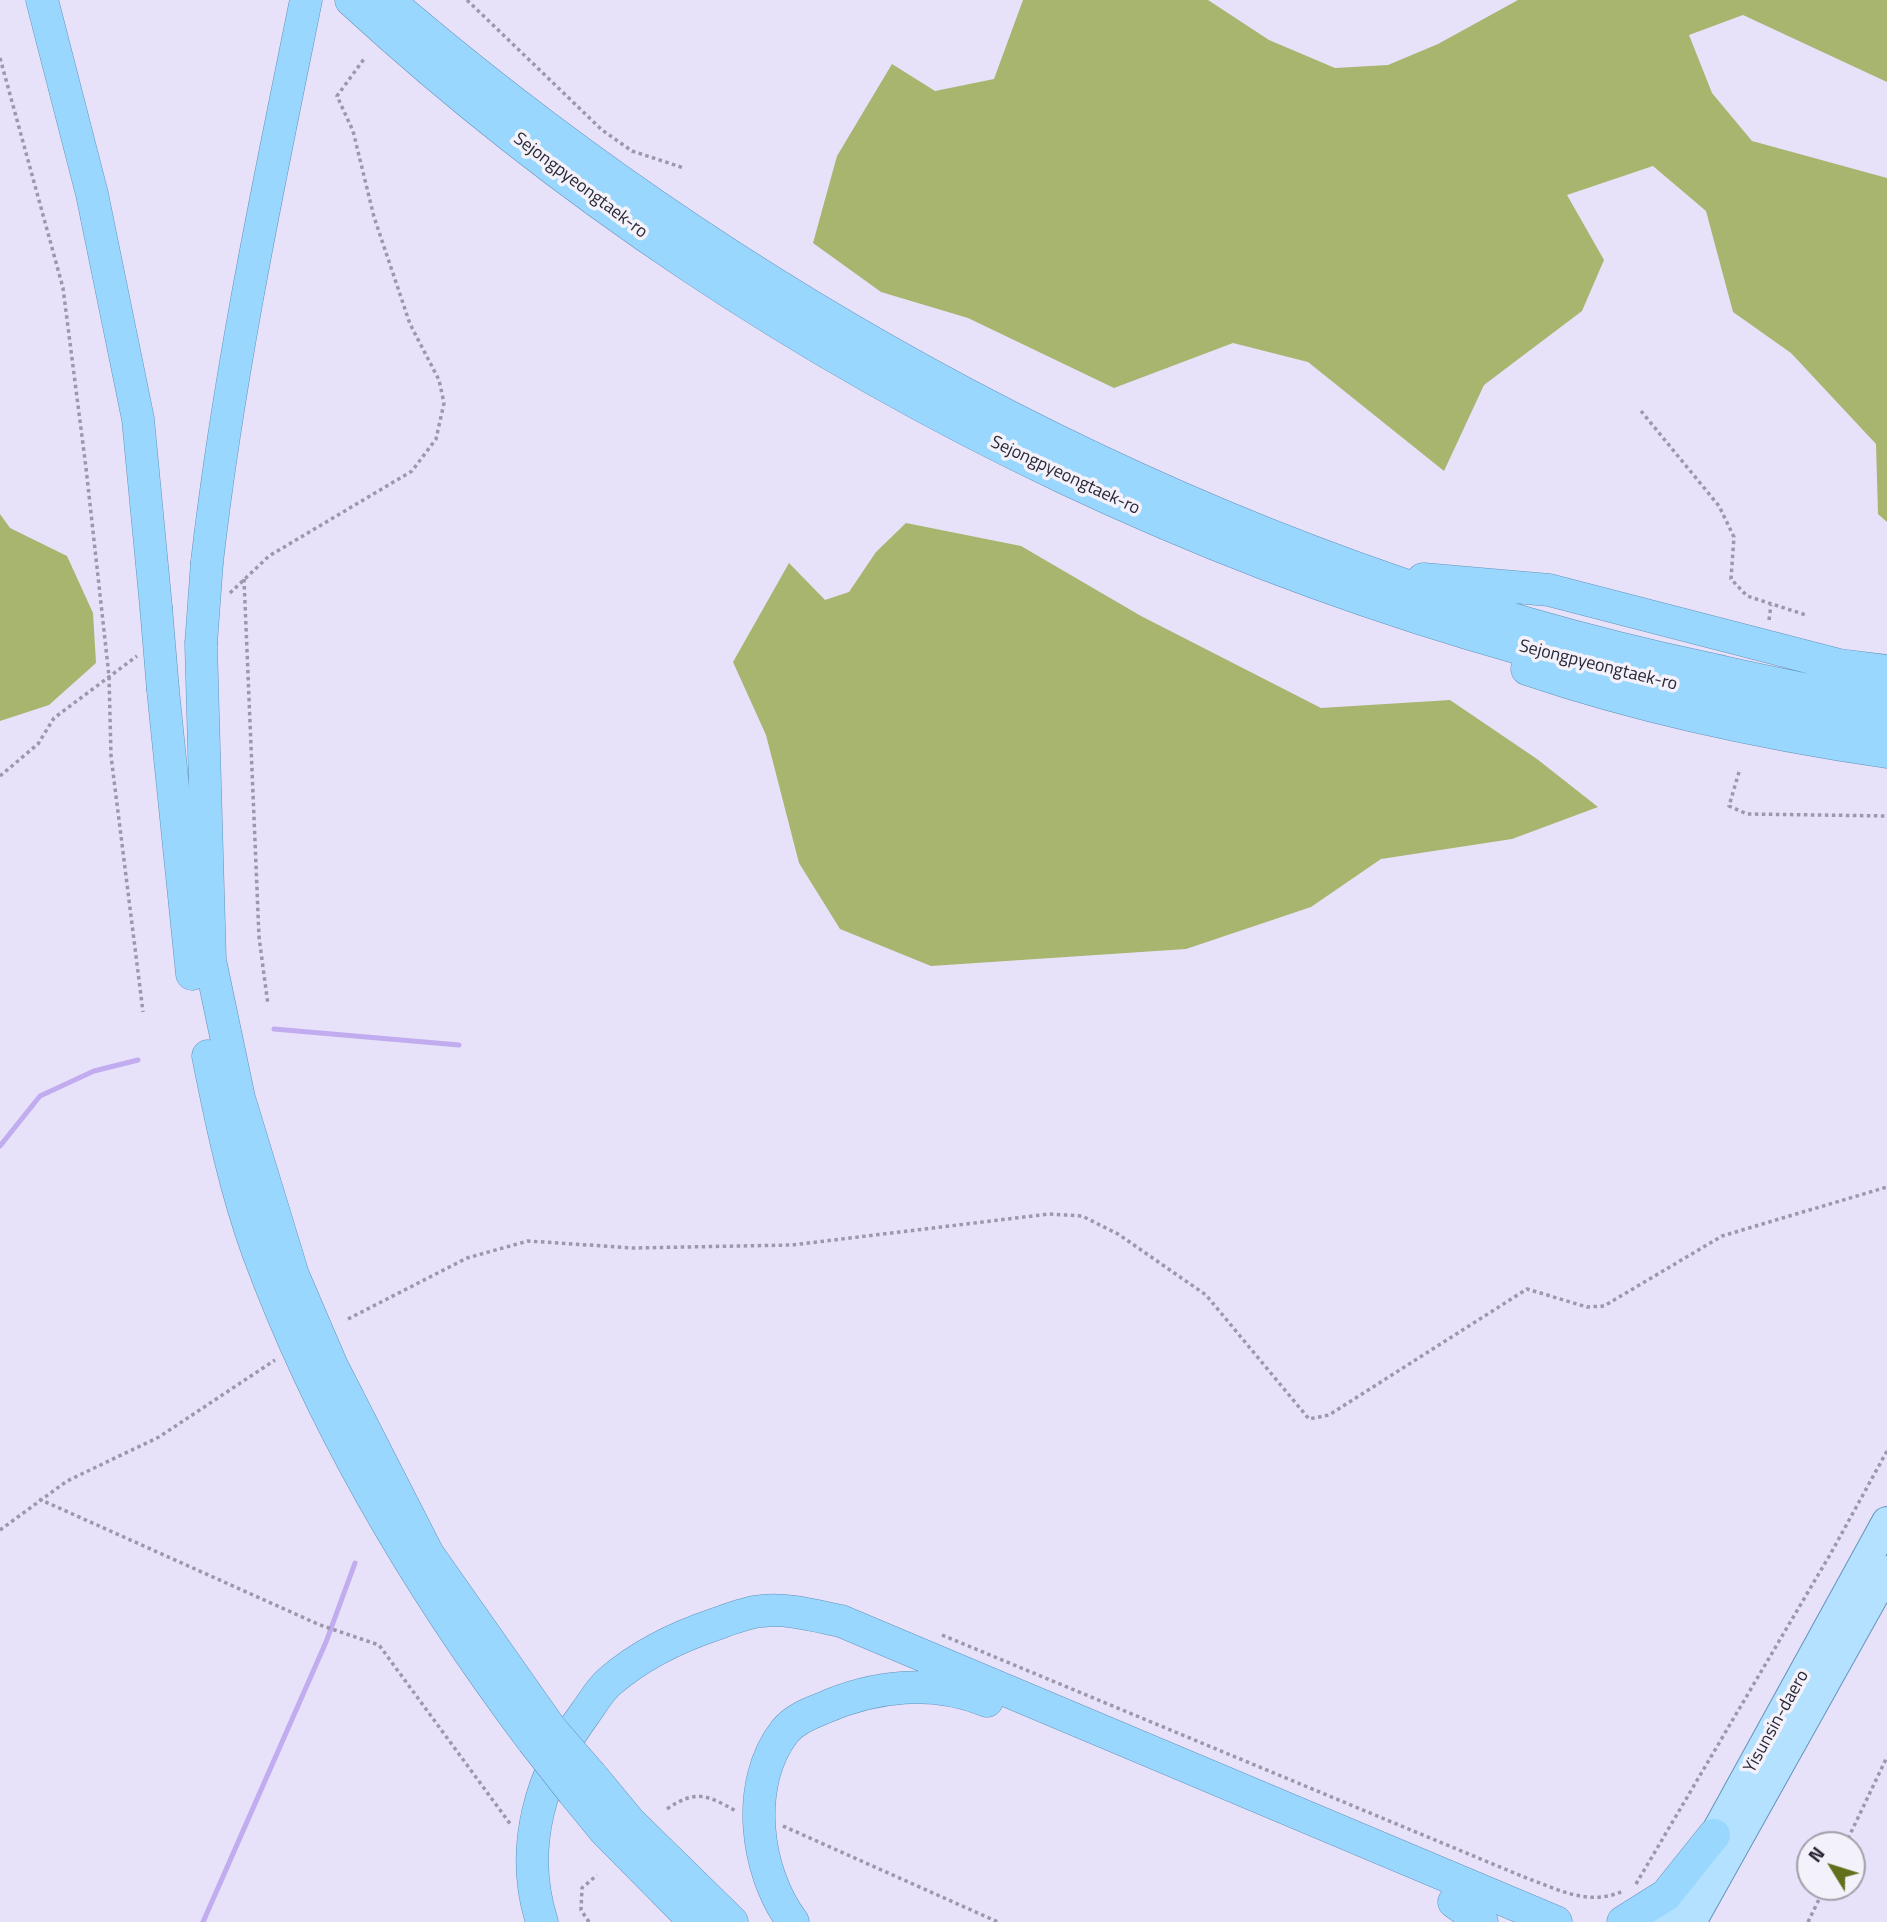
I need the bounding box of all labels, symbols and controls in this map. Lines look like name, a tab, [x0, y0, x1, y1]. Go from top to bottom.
street label: Sejongpyeongtaek-ro	[509, 129, 651, 243]
street label: Sejongpyeongtaek-ro	[987, 432, 1143, 520]
street label: Sejongpyeongtaek-ro	[1517, 636, 1679, 696]
street label: Yisunsin-daero	[1740, 1667, 1814, 1777]
north arrow	[1796, 1831, 1866, 1901]
text: N	[1800, 1840, 1831, 1868]

